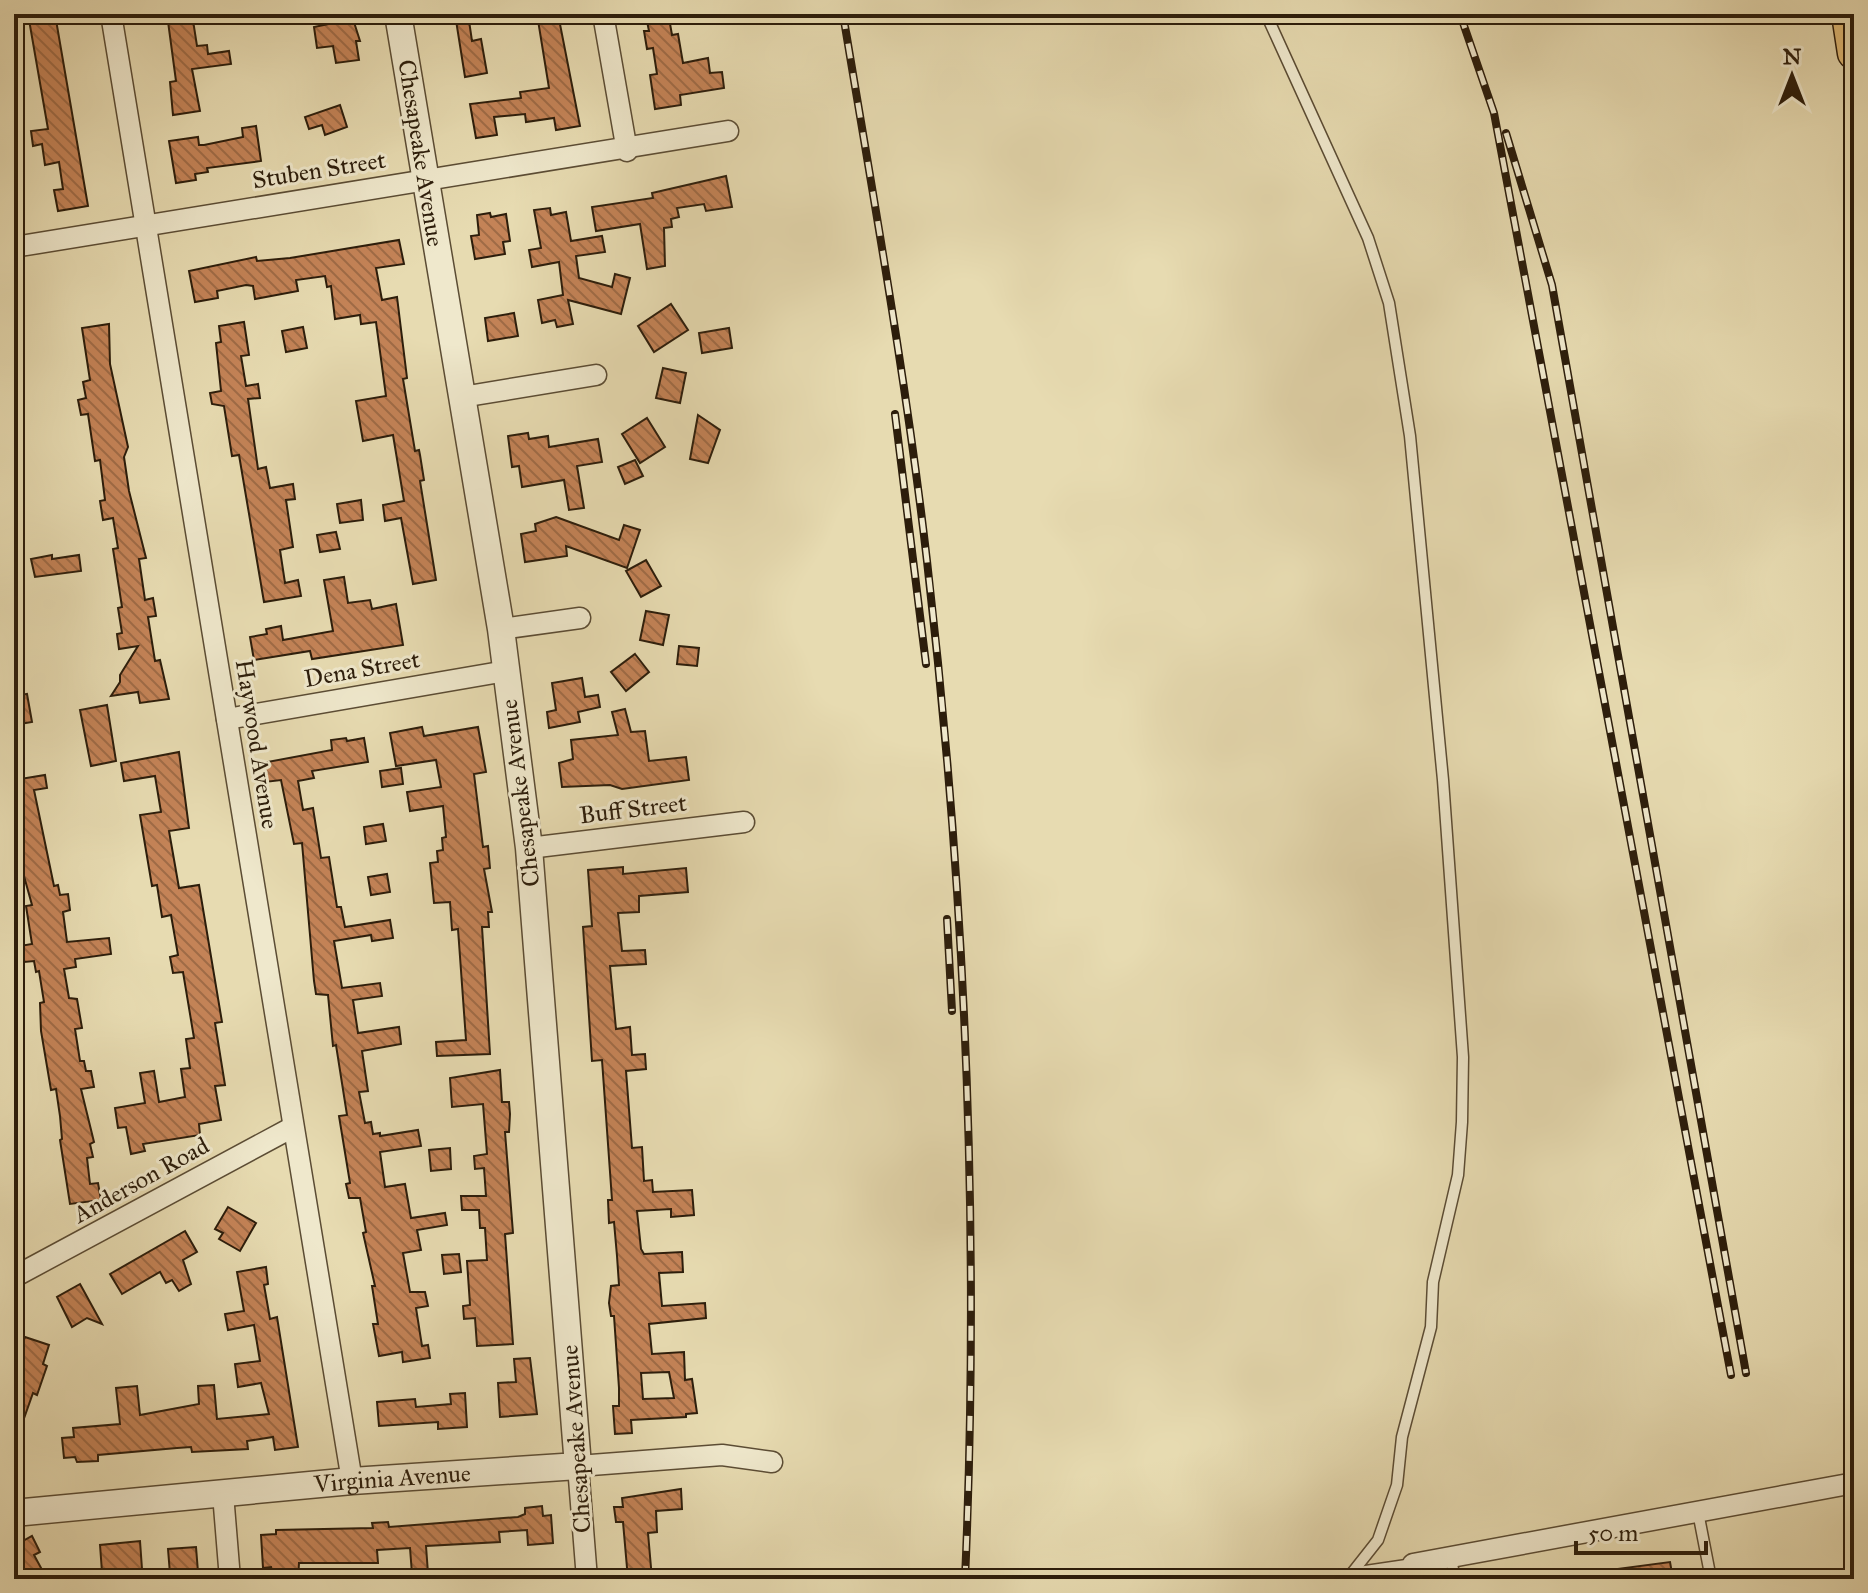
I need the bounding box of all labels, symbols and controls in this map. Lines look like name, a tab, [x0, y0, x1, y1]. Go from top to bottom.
north arrow	[1752, 36, 1832, 116]
text: N	[1783, 43, 1802, 70]
street label: Chesapeake Avenue	[391, 57, 451, 249]
street label: Stuben Street	[250, 145, 388, 195]
street label: Dena Street	[302, 644, 423, 694]
street label: Haywood Avenue	[229, 657, 285, 831]
street label: Chesapeake Avenue	[494, 697, 546, 889]
street label: Buff Street	[578, 787, 689, 830]
street label: Anderson Road	[67, 1130, 214, 1230]
street label: Chesapeake Avenue	[554, 1344, 598, 1534]
street label: Virginia Avenue	[312, 1458, 472, 1500]
scale bar	[1576, 1505, 1706, 1555]
text: 50 m	[1588, 1518, 1638, 1548]

